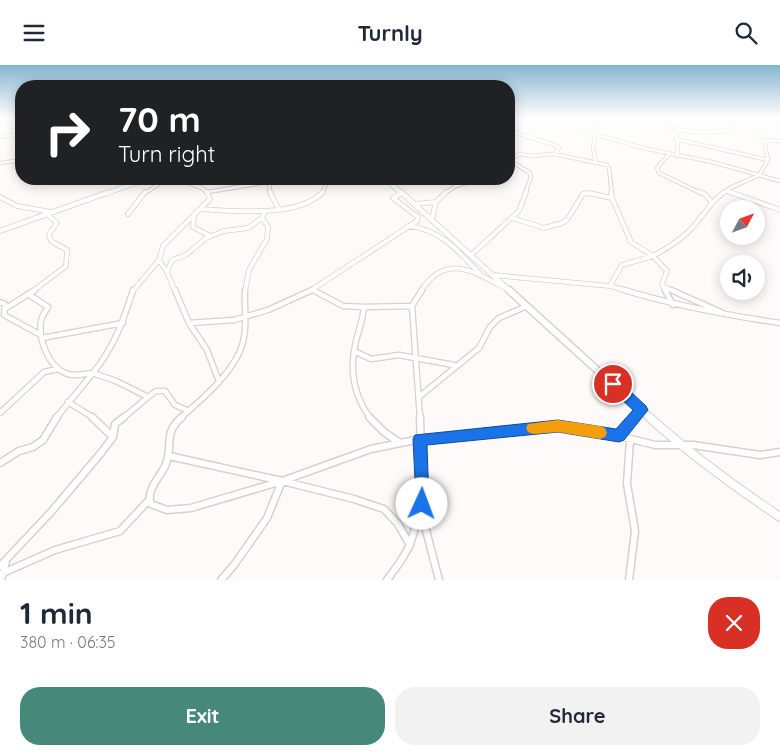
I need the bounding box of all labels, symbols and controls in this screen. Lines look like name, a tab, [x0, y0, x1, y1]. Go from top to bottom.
icon: menu	[20, 19, 48, 47]
text: Turnly	[357, 19, 423, 47]
icon: search	[732, 19, 760, 47]
text: 70 m	[118, 97, 201, 141]
icon: right	[35, 100, 100, 165]
text: Turn right	[118, 140, 215, 168]
north arrow	[720, 200, 765, 245]
map controls	[720, 200, 765, 300]
button: sound	[720, 255, 765, 300]
pin	[592, 363, 634, 405]
icon: arrive	[599, 370, 627, 398]
position arrow	[395, 477, 447, 529]
text: 1 min	[20, 594, 93, 632]
button: close	[708, 597, 760, 649]
text: 380 m · 06:35	[20, 632, 116, 652]
button: Exit	[20, 687, 385, 745]
button: Share	[395, 687, 760, 745]

